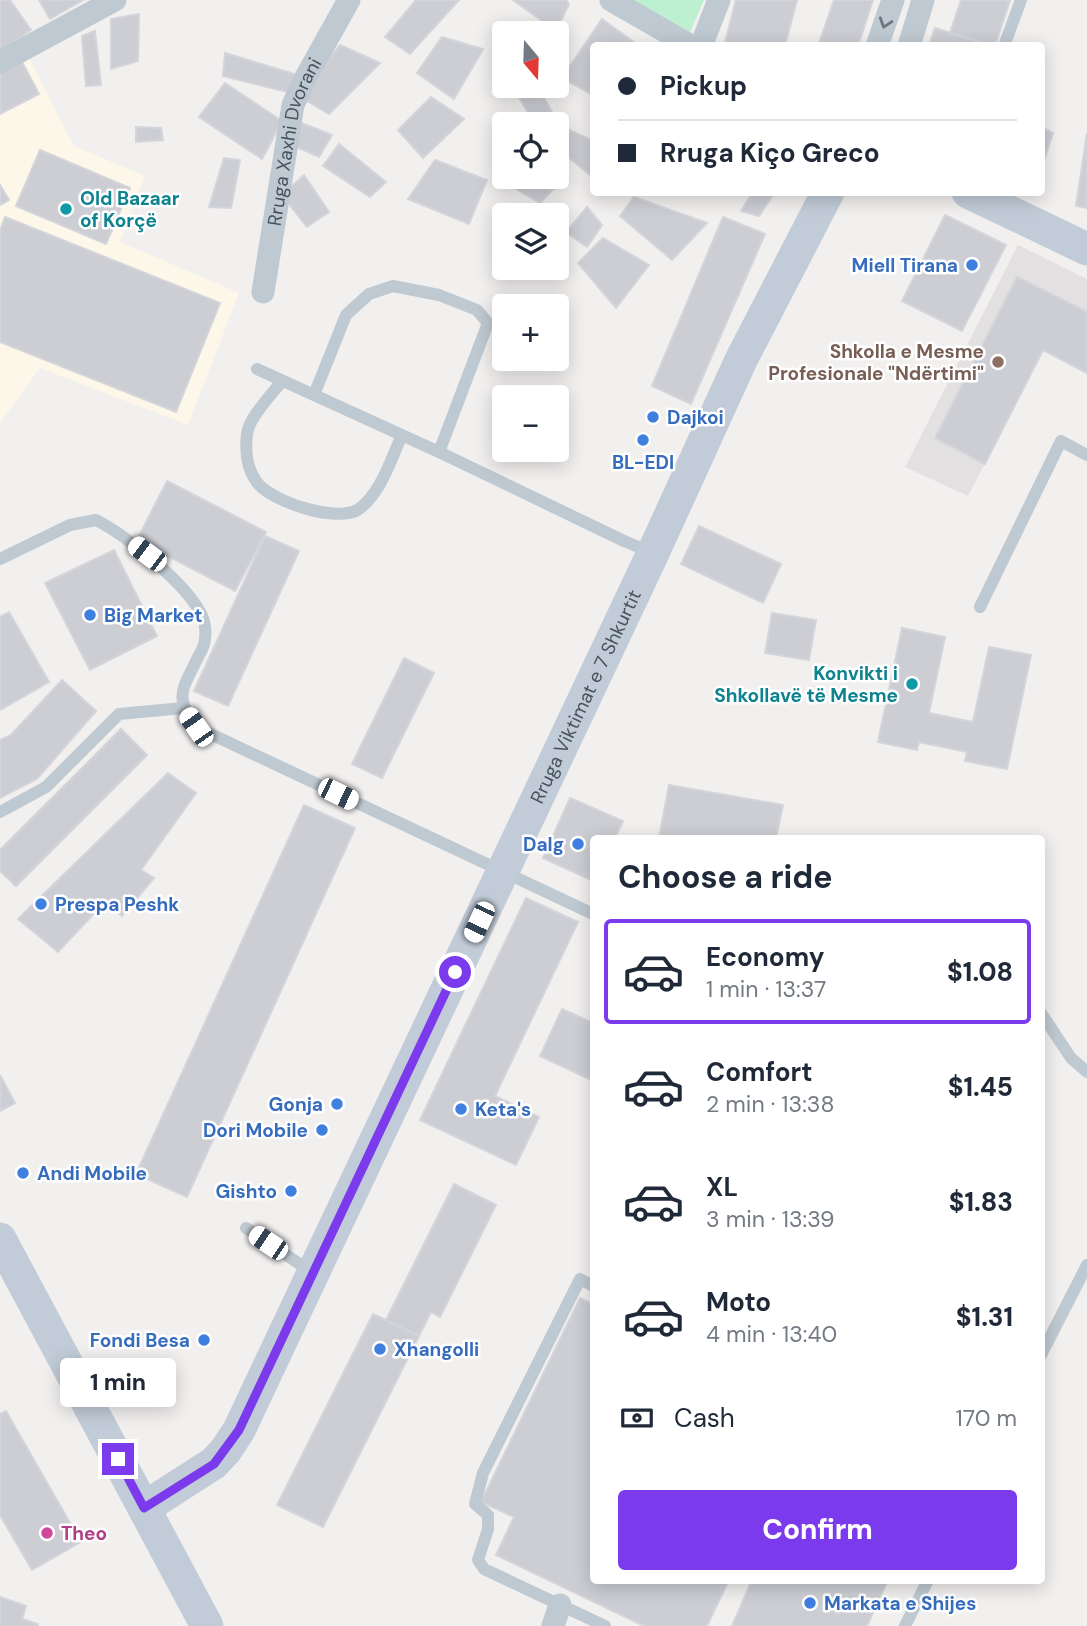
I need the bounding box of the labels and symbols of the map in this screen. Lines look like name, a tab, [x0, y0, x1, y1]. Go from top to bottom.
one-way arrow	[879, 16, 893, 28]
north arrow	[492, 21, 569, 98]
street label: Rruga Xaxhi Dvorani	[262, 53, 327, 228]
place label: Old Bazaar of Korçë	[80, 186, 180, 233]
marker: Old Bazaar of Korçë	[58, 201, 74, 217]
place label: Miell Tirana	[852, 253, 958, 278]
marker: Miell Tirana	[964, 257, 980, 273]
place label: Shkolla e Mesme Profesionale "Ndërtimi"	[768, 339, 984, 386]
marker: Shkolla e Mesme Profesionale "Ndërtimi"	[990, 354, 1006, 370]
place label: Dajkoi	[667, 405, 724, 430]
marker: Dajkoi	[645, 409, 661, 425]
marker: BL-EDI	[635, 432, 651, 448]
place label: BL-EDI	[612, 450, 674, 475]
car	[124, 533, 171, 575]
street label: Rruga Viktimat e 7 Shkurtit	[525, 586, 647, 808]
place label: Big Market	[104, 603, 203, 628]
marker: Big Market	[82, 607, 98, 623]
place label: Konvikti i Shkollavë të Mesme	[714, 661, 898, 708]
marker: Konvikti i Shkollavë të Mesme	[904, 676, 920, 692]
car	[176, 704, 217, 750]
car	[315, 775, 362, 813]
place label: Dalg	[523, 832, 564, 857]
marker: Dalg	[570, 836, 586, 852]
place label: Prespa Peshk	[55, 892, 179, 917]
marker: Prespa Peshk	[33, 896, 49, 912]
car	[461, 899, 498, 945]
route start	[439, 956, 471, 988]
place label: Gonja	[269, 1092, 323, 1117]
marker: Gonja	[329, 1096, 345, 1112]
place label: Keta's	[475, 1097, 531, 1122]
marker: Keta's	[453, 1101, 469, 1117]
place label: Dori Mobile	[203, 1118, 308, 1143]
marker: Dori Mobile	[314, 1122, 330, 1138]
place label: Andi Mobile	[37, 1161, 147, 1186]
marker: Andi Mobile	[15, 1165, 31, 1181]
place label: Gishto	[216, 1179, 277, 1204]
marker: Gishto	[283, 1183, 299, 1199]
car	[245, 1223, 292, 1263]
place label: Fondi Besa	[90, 1328, 190, 1353]
marker: Fondi Besa	[196, 1332, 212, 1348]
place label: Xhangolli	[394, 1337, 479, 1362]
marker: Xhangolli	[372, 1341, 388, 1357]
callout: 1 min	[60, 1358, 176, 1406]
route end	[102, 1443, 134, 1475]
place label: Theo	[61, 1521, 107, 1546]
marker: Theo	[39, 1525, 55, 1541]
place label: Markata e Shijes	[824, 1591, 976, 1616]
marker: Markata e Shijes	[802, 1595, 818, 1611]

